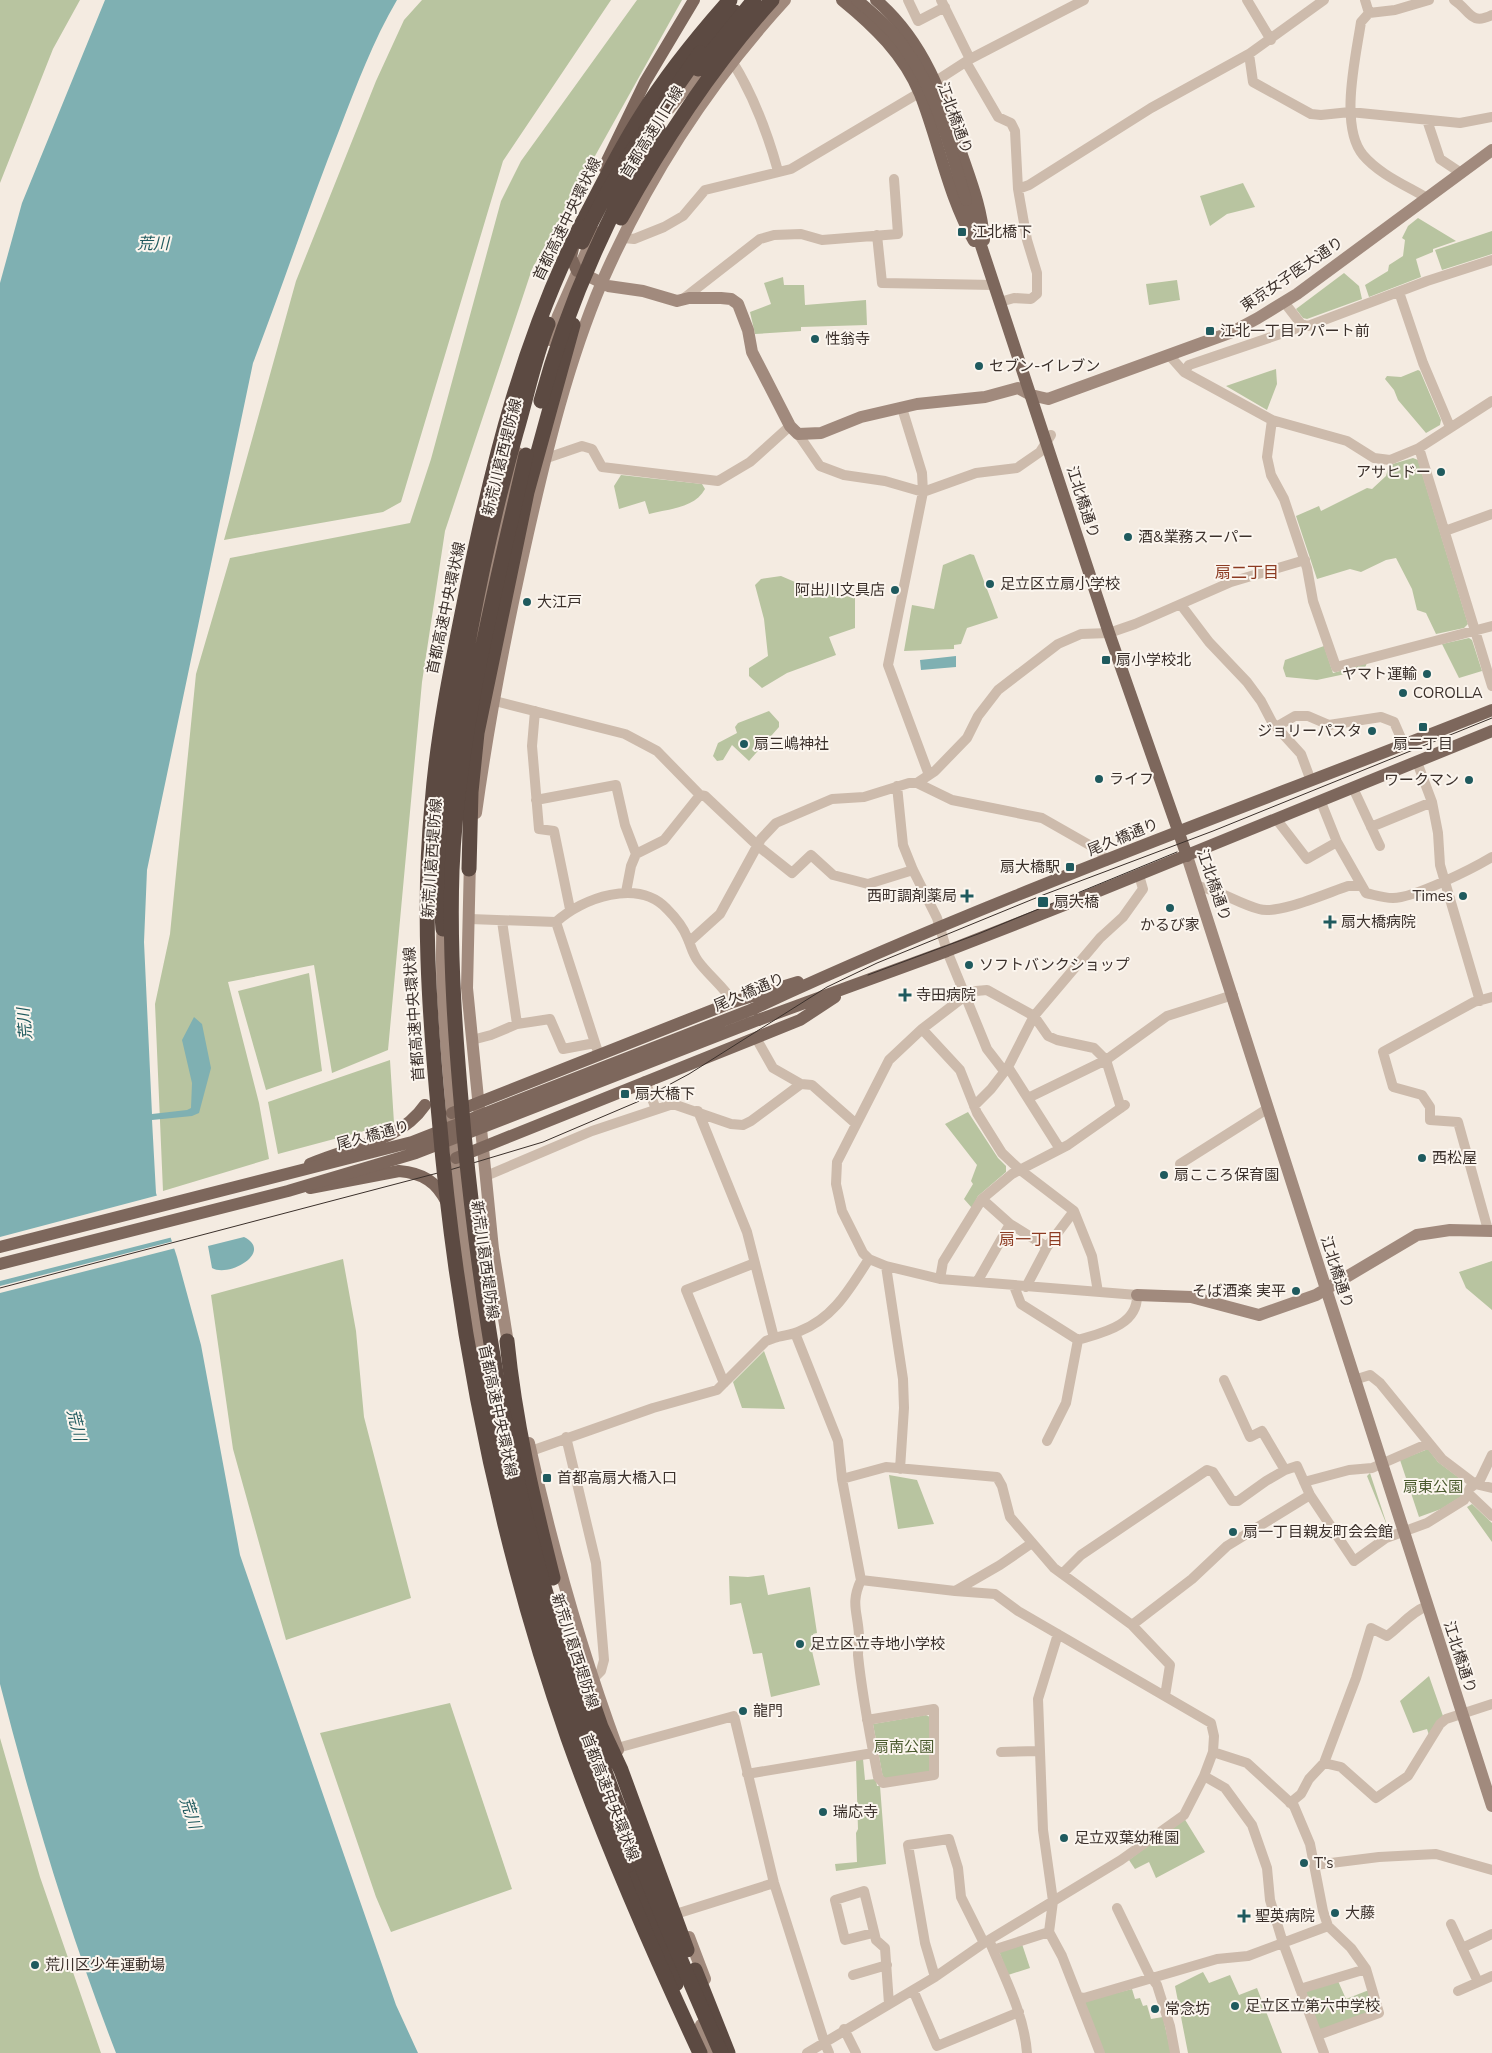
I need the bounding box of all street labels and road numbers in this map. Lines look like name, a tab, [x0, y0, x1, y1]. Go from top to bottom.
street label: 江北橋通り	[933, 79, 977, 157]
street label: 首都高速川口線	[616, 82, 688, 182]
street label: 首都高速中央環状線	[528, 154, 606, 284]
street label: 東京女子医大通り	[1237, 232, 1347, 316]
street label: 新荒川葛西堤防線	[478, 396, 526, 518]
street label: 江北橋通り	[1062, 463, 1104, 541]
street label: 首都高速中央環状線	[422, 540, 470, 676]
street label: 新荒川葛西堤防線	[418, 797, 446, 919]
street label: 尾久橋通り	[1084, 814, 1162, 860]
street label: 江北橋通り	[1192, 846, 1236, 924]
street label: 首都高速中央環状線	[399, 946, 429, 1082]
street label: 尾久橋通り	[711, 968, 787, 1016]
street label: 尾久橋通り	[334, 1116, 412, 1154]
street label: 新荒川葛西堤防線	[467, 1199, 503, 1321]
street label: 江北橋通り	[1316, 1233, 1358, 1311]
street label: 首都高速中央環状線	[474, 1343, 522, 1479]
street label: 新荒川葛西堤防線	[547, 1591, 603, 1711]
street label: 江北橋通り	[1439, 1618, 1481, 1696]
street label: 首都高速中央環状線	[576, 1730, 644, 1864]

